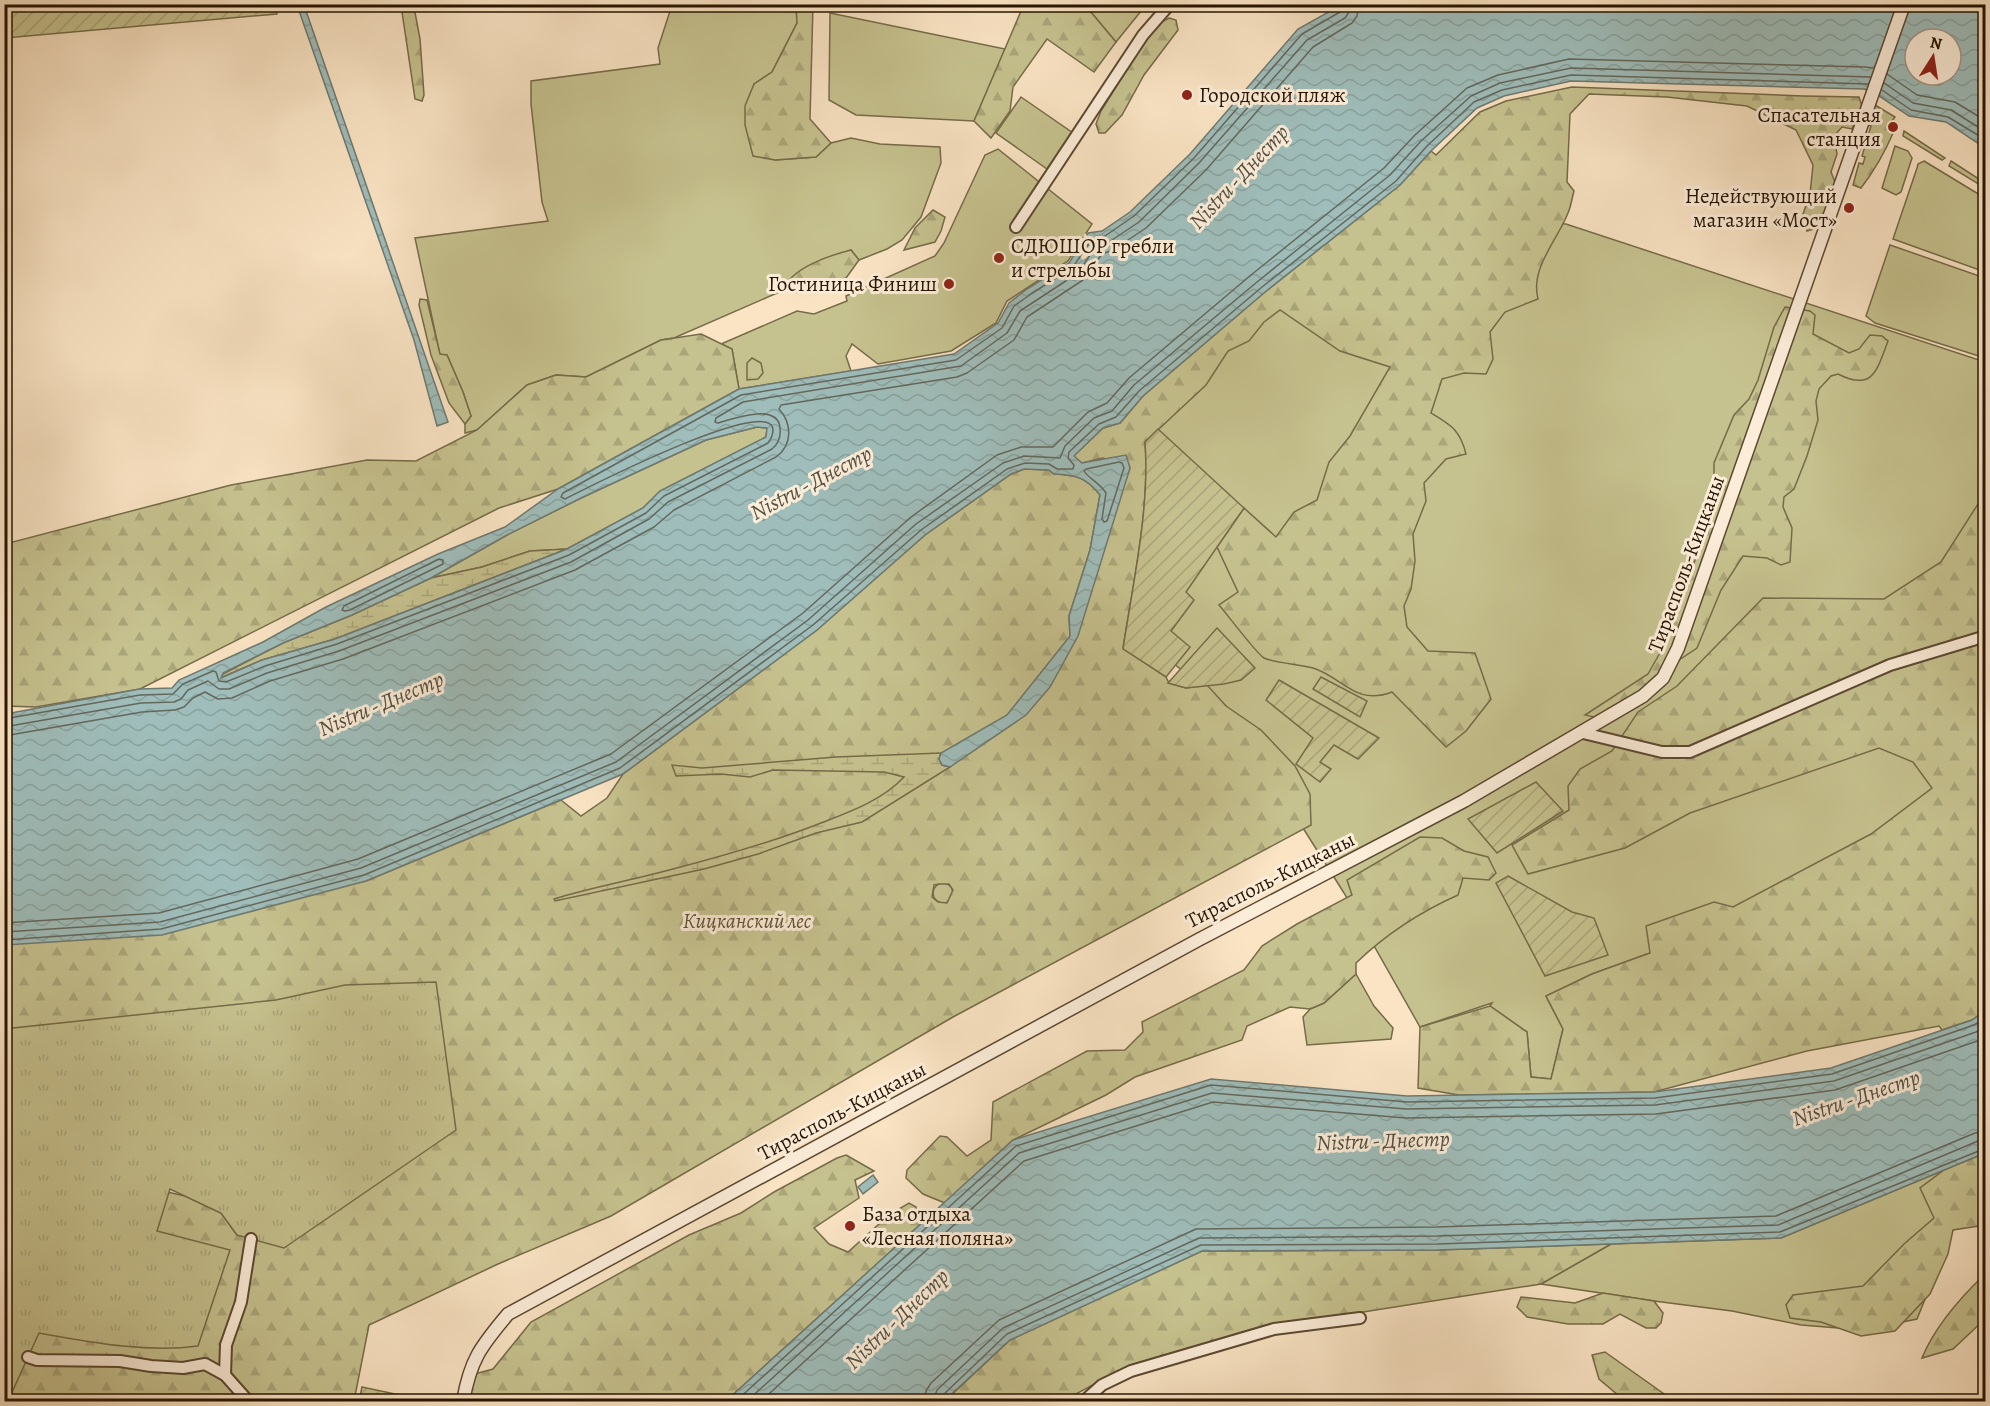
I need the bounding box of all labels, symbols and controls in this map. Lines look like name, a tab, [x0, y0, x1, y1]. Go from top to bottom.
north arrow	[1903, 27, 1963, 87]
text: N	[1928, 31, 1944, 55]
place label: Городской пляж	[1199, 81, 1346, 109]
marker: Городской пляж	[1180, 88, 1194, 102]
place label: Спасательная станция	[1758, 101, 1881, 153]
water label: Nistru - Днестр	[1182, 118, 1296, 236]
marker: Спасательная станция	[1886, 120, 1900, 134]
place label: Недействующий магазин «Мост»	[1685, 182, 1837, 234]
marker: Недействующий магазин «Мост»	[1842, 201, 1856, 215]
place label: СДЮШОР гребли и стрельбы	[1011, 232, 1174, 284]
marker: СДЮШОР гребли и стрельбы	[992, 251, 1006, 265]
place label: Гостиница Финиш	[768, 270, 937, 298]
marker: Гостиница Финиш	[942, 277, 956, 291]
water label: Nistru - Днестр	[745, 438, 877, 528]
street label: Тирасполь-Кицканы	[1641, 472, 1731, 656]
water label: Nistru - Днестр	[314, 664, 448, 744]
street label: Тирасполь-Кицканы	[1181, 825, 1359, 935]
park label: Кицканский лес	[683, 907, 812, 935]
street label: Тирасполь-Кицканы	[753, 1055, 931, 1167]
water label: Nistru - Днестр	[1788, 1062, 1924, 1134]
water label: Nistru - Днестр	[1316, 1124, 1450, 1158]
place label: База отдыха «Лесная поляна»	[862, 1200, 1013, 1252]
marker: База отдыха «Лесная поляна»	[843, 1219, 857, 1233]
water label: Nistru - Днестр	[839, 1262, 955, 1376]

